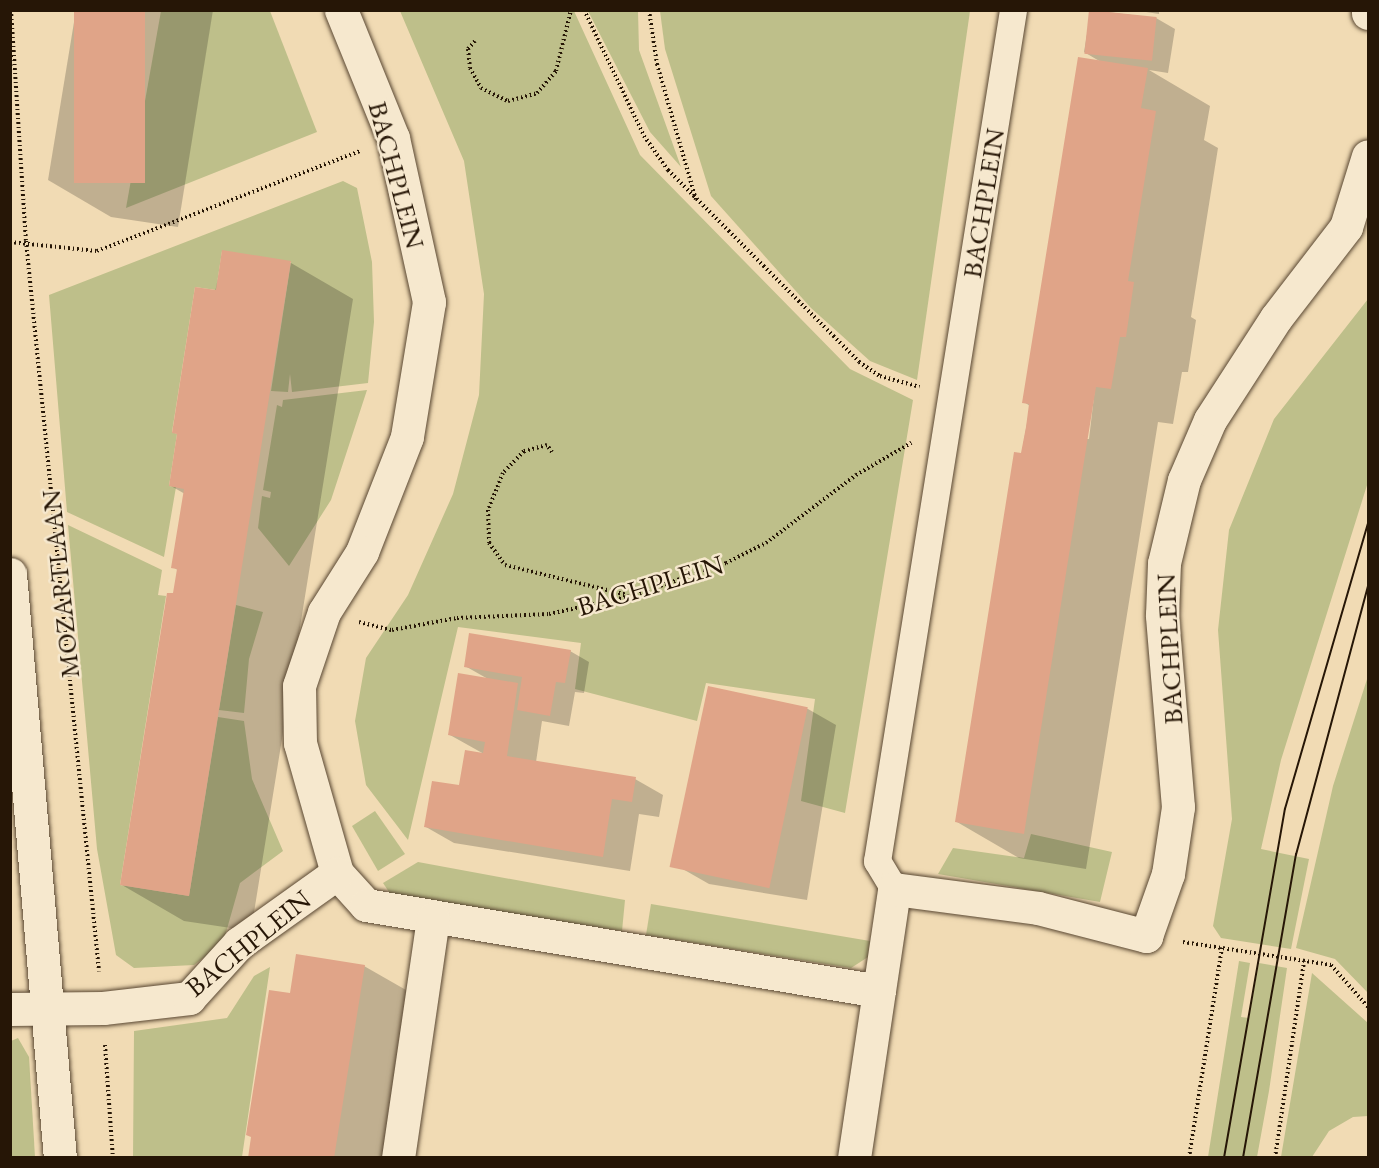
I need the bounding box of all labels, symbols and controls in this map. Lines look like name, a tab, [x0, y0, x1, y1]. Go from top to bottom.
street label: BACHPLEIN	[362, 98, 432, 252]
street label: BACHPLEIN	[955, 126, 1011, 280]
street label: MOZARTLAAN	[34, 488, 86, 680]
street label: BACHPLEIN	[573, 547, 727, 623]
street label: BACHPLEIN	[1149, 573, 1189, 725]
street label: BACHPLEIN	[179, 883, 317, 1003]

